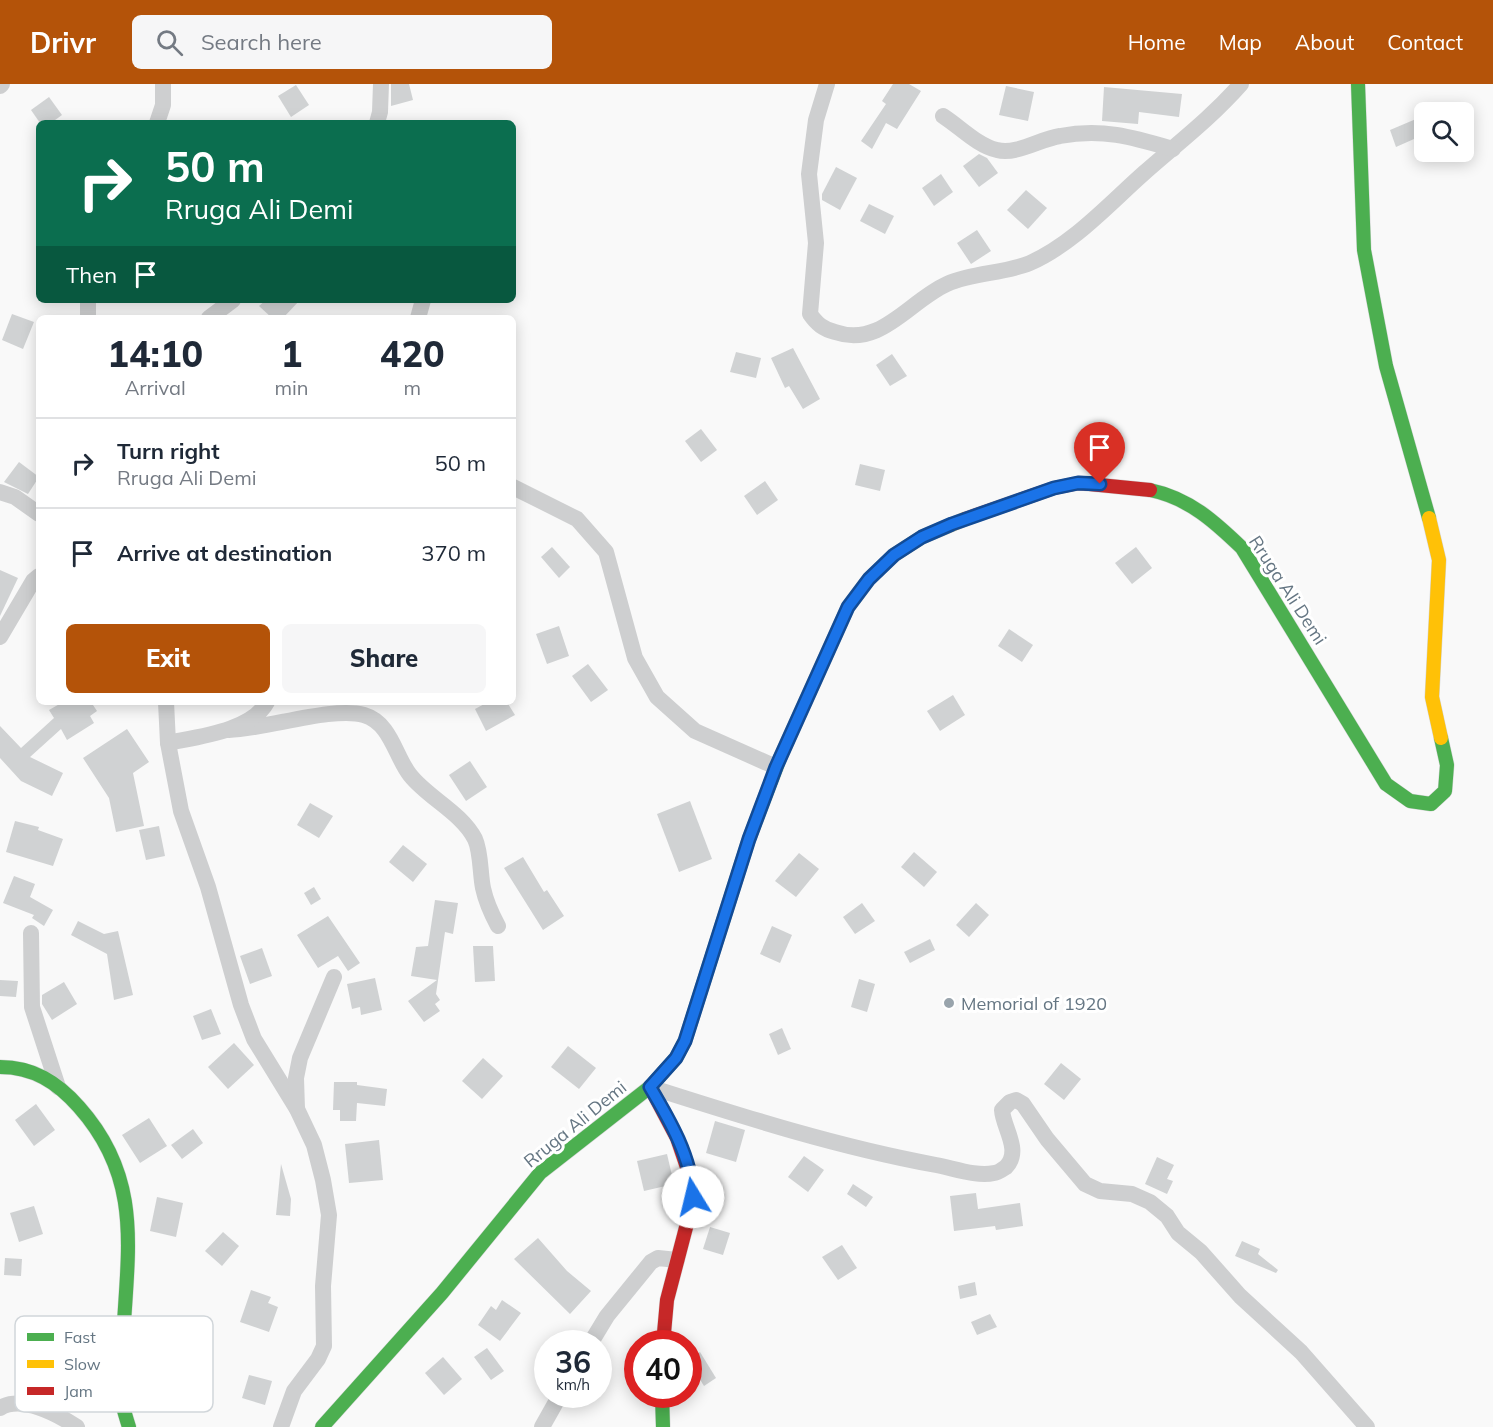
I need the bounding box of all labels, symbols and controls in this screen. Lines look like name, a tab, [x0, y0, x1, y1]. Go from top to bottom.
search box	[132, 15, 552, 69]
text: Drivr	[30, 25, 96, 60]
icon: search	[153, 26, 186, 59]
text: Search here	[201, 28, 322, 56]
text: Home	[1128, 29, 1186, 55]
text: Map	[1219, 29, 1262, 55]
text: About	[1295, 29, 1354, 55]
text: Contact	[1387, 29, 1463, 55]
map controls	[1414, 102, 1474, 162]
button: search	[1414, 102, 1474, 162]
text: 50 m	[165, 140, 265, 193]
icon: right	[66, 144, 144, 222]
text: Rruga Ali Demi	[165, 192, 353, 226]
icon: arrive	[129, 258, 162, 291]
text: Then	[66, 261, 117, 289]
text: 14:10	[107, 331, 203, 376]
text: 1	[281, 331, 302, 376]
text: 420	[380, 331, 445, 376]
text: Arrival	[125, 375, 186, 400]
text: min	[274, 375, 309, 400]
text: m	[403, 375, 421, 400]
pin	[1074, 422, 1125, 484]
icon: arrive	[1083, 431, 1116, 464]
text: Turn right	[117, 437, 220, 465]
icon: right	[66, 447, 99, 480]
text: 50 m	[435, 449, 486, 477]
text: Rruga Ali Demi	[117, 465, 257, 490]
street label: Rruga Ali Demi	[1244, 531, 1332, 649]
icon: arrive	[66, 537, 99, 570]
text: Arrive at destination	[117, 539, 332, 567]
text: 370 m	[421, 539, 486, 567]
button: Exit	[66, 624, 270, 693]
button: Share	[282, 624, 486, 693]
place label: Memorial of 1920	[961, 992, 1107, 1015]
marker: Memorial of 1920	[942, 996, 956, 1010]
street label: Rruga Ali Demi	[519, 1076, 631, 1172]
position arrow	[661, 1165, 725, 1229]
legend	[15, 1316, 213, 1412]
text: Fast	[64, 1327, 96, 1347]
speed limit sign: 40	[624, 1330, 702, 1408]
text: 36	[555, 1343, 591, 1381]
text: Slow	[64, 1354, 101, 1374]
text: km/h	[556, 1375, 590, 1394]
text: Jam	[64, 1381, 93, 1401]

